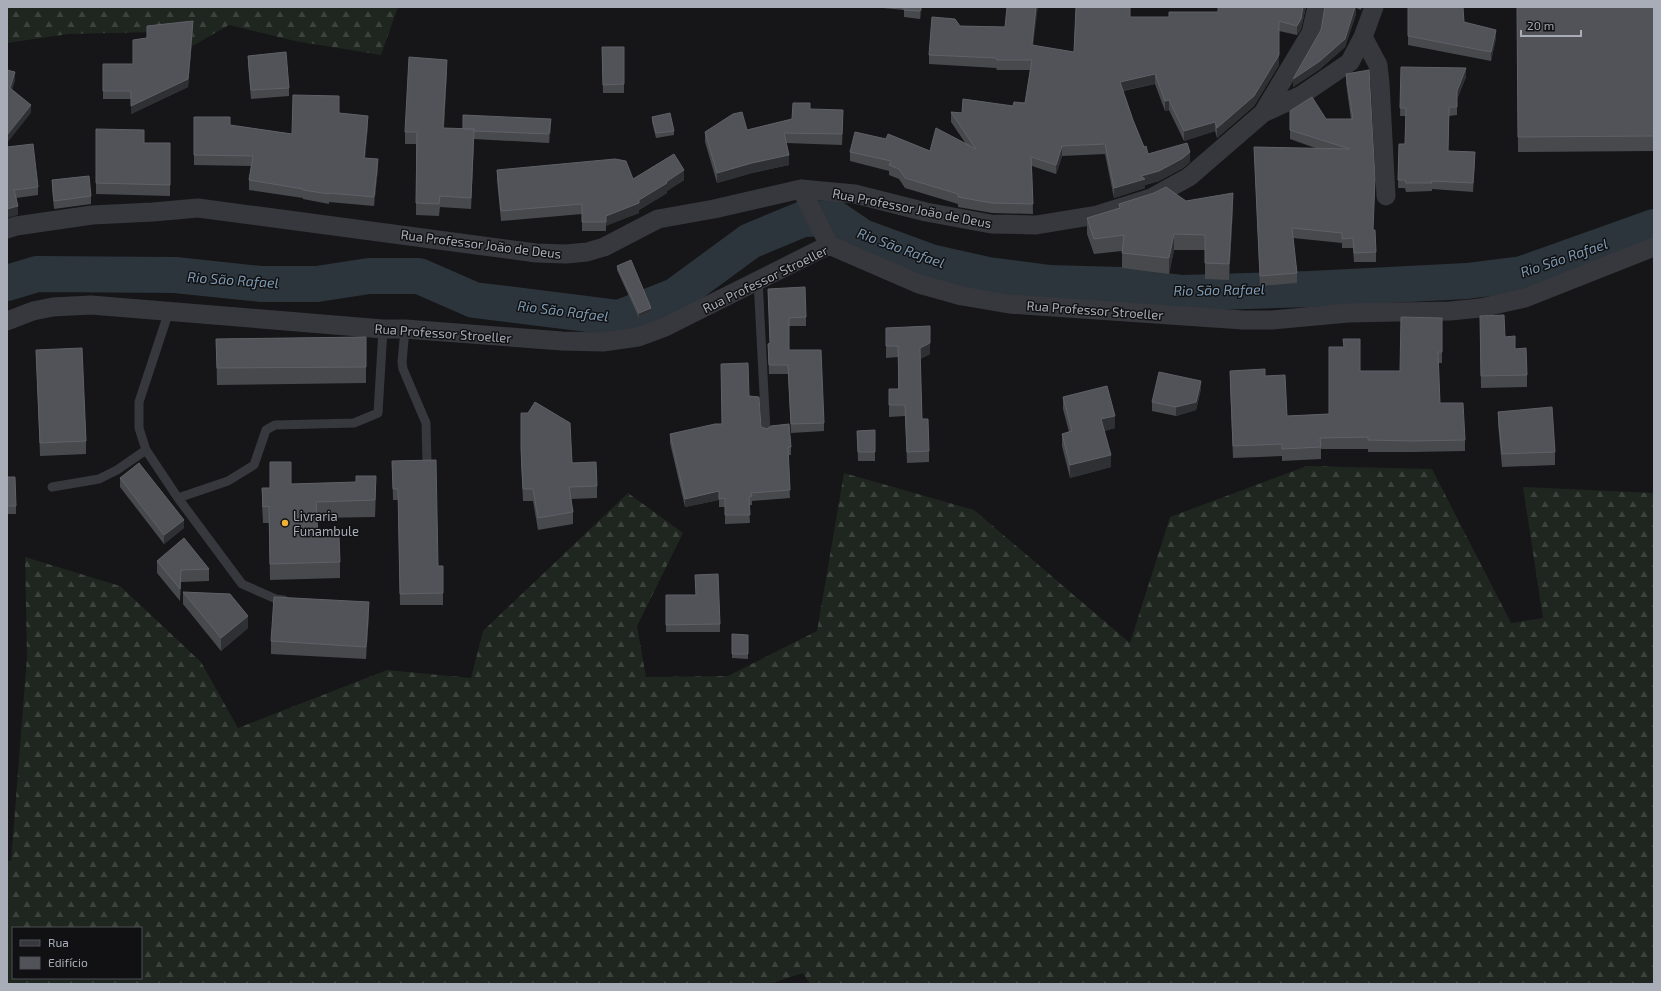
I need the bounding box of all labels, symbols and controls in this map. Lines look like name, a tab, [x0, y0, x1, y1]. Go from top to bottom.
scale bar	[1521, 12, 1581, 38]
text: 20 m	[1527, 18, 1554, 32]
street label: Rua Professor João de Deus	[831, 185, 993, 231]
water label: Rio São Rafael	[855, 224, 947, 271]
street label: Rua Professor João de Deus	[400, 226, 562, 262]
water label: Rio São Rafael	[1518, 235, 1610, 280]
street label: Rua Professor Stroeller	[700, 242, 830, 316]
water label: Rio São Rafael	[187, 268, 279, 291]
water label: Rio São Rafael	[1173, 280, 1265, 299]
water label: Rio São Rafael	[517, 296, 609, 325]
street label: Rua Professor Stroeller	[1026, 297, 1164, 323]
street label: Rua Professor Stroeller	[374, 320, 512, 346]
place label: Livraria Funambule	[293, 508, 359, 539]
marker: Livraria Funambule	[280, 518, 290, 528]
legend	[12, 927, 142, 979]
text: Rua	[48, 935, 69, 949]
text: Edifício	[48, 955, 88, 969]

